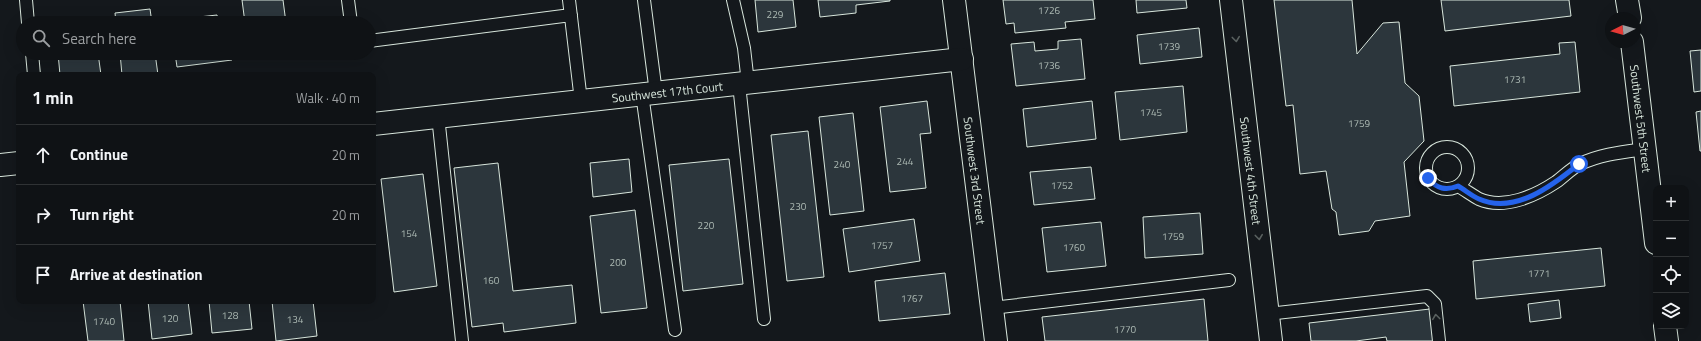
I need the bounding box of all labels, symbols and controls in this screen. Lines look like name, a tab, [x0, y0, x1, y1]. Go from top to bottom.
house number: 1726	[1038, 3, 1061, 18]
house number: 229	[767, 7, 784, 22]
north arrow	[1605, 12, 1641, 48]
search box	[16, 16, 376, 60]
icon: search	[30, 27, 52, 49]
text: Search here	[62, 27, 136, 50]
one-way arrow	[1231, 36, 1240, 42]
house number: 1739	[1158, 39, 1181, 54]
house number: 1736	[1038, 58, 1061, 73]
street label: Southwest 5th Street	[1625, 63, 1657, 174]
house number: 1731	[1504, 72, 1526, 87]
street label: Southwest 17th Court	[611, 76, 725, 107]
text: 1 min	[32, 85, 73, 111]
text: Walk · 40 m	[296, 88, 360, 108]
house number: 1745	[1140, 105, 1163, 120]
street label: Southwest 3rd Street	[959, 116, 991, 226]
street label: Southwest 4th Street	[1235, 116, 1267, 227]
house number: 1759	[1348, 116, 1371, 131]
text: Continue	[70, 143, 128, 166]
icon: ahead	[32, 144, 54, 166]
text: 20 m	[332, 145, 360, 165]
house number: 244	[897, 154, 914, 169]
route start	[1570, 155, 1588, 173]
house number: 240	[834, 157, 851, 172]
route end	[1419, 169, 1437, 187]
house number: 1752	[1051, 178, 1073, 193]
map controls	[1653, 185, 1689, 329]
button: +	[1653, 185, 1689, 221]
house number: 230	[790, 199, 807, 214]
text: Turn right	[70, 203, 134, 226]
icon: right	[32, 204, 54, 226]
text: 20 m	[332, 205, 360, 225]
house number: 220	[698, 218, 715, 233]
button: −	[1653, 221, 1689, 257]
house number: 154	[401, 226, 418, 241]
house number: 1759	[1162, 229, 1185, 244]
one-way arrow	[1255, 234, 1264, 240]
house number: 1757	[871, 238, 893, 253]
house number: 1760	[1063, 240, 1086, 255]
house number: 200	[610, 255, 627, 270]
button: locate	[1653, 257, 1689, 293]
text: Arrive at destination	[70, 263, 203, 286]
icon: arrive	[32, 264, 54, 286]
house number: 1771	[1528, 266, 1550, 281]
house number: 160	[483, 273, 500, 288]
house number: 1767	[901, 291, 923, 306]
button: layers	[1653, 293, 1689, 329]
house number: 128	[222, 308, 239, 323]
house number: 120	[162, 311, 179, 326]
house number: 134	[287, 312, 304, 327]
house number: 1740	[93, 314, 116, 329]
one-way arrow	[1432, 314, 1441, 320]
house number: 1770	[1114, 322, 1137, 337]

